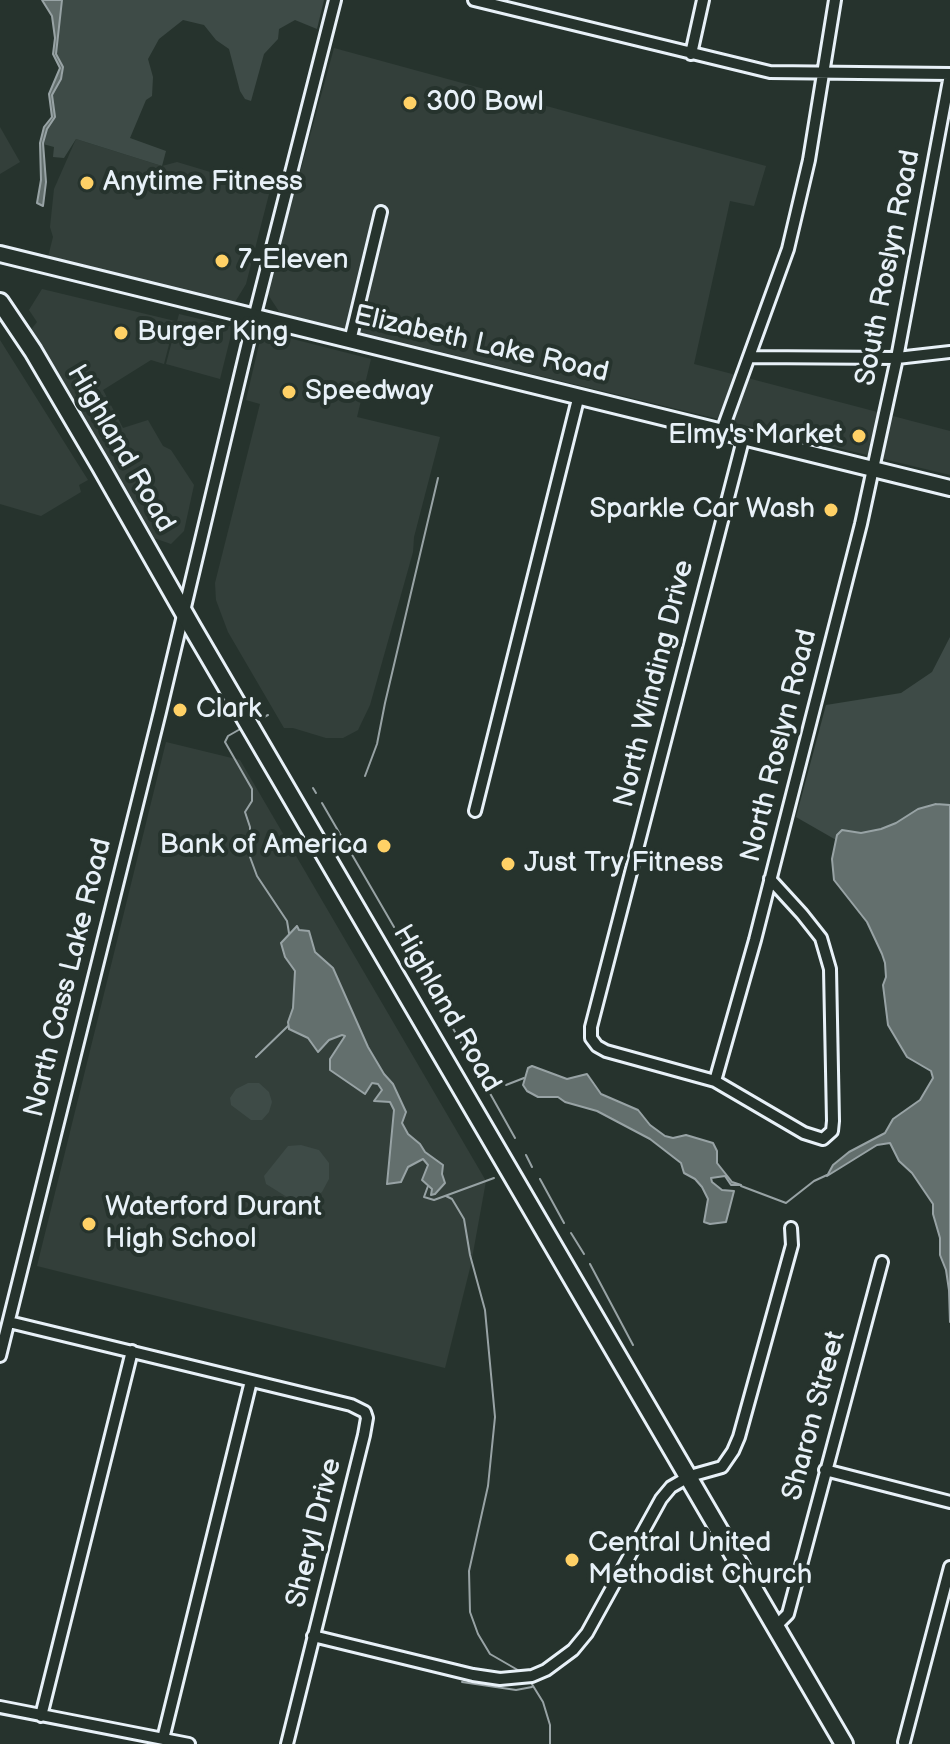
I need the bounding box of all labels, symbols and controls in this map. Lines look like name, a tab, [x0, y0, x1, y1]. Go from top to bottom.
place label: 300 Bowl	[426, 86, 544, 120]
marker: 300 Bowl	[401, 94, 419, 112]
street label: South Roslyn Road	[850, 147, 928, 389]
place label: Anytime Fitness	[103, 166, 303, 200]
marker: Anytime Fitness	[78, 174, 96, 192]
place label: 7-Eleven	[238, 244, 348, 278]
marker: 7-Eleven	[213, 252, 231, 270]
street label: Elizabeth Lake Road	[350, 299, 612, 391]
place label: Burger King	[137, 316, 288, 350]
marker: Burger King	[112, 324, 130, 342]
street label: Highland Road	[59, 359, 181, 539]
place label: Speedway	[305, 375, 433, 409]
marker: Speedway	[280, 383, 298, 401]
place label: Elmy's Market	[668, 419, 843, 453]
marker: Elmy's Market	[850, 427, 868, 445]
place label: Sparkle Car Wash	[589, 493, 815, 527]
marker: Sparkle Car Wash	[822, 501, 840, 519]
street label: North Winding Drive	[608, 557, 702, 811]
street label: North Roslyn Road	[735, 626, 825, 866]
place label: Clark	[196, 693, 262, 727]
marker: Clark	[171, 701, 189, 719]
place label: Bank of America	[160, 829, 368, 863]
street label: North Cass Lake Road	[18, 835, 120, 1121]
marker: Bank of America	[375, 837, 393, 855]
place label: Just Try Fitness	[524, 847, 723, 881]
marker: Just Try Fitness	[499, 855, 517, 873]
street label: Highland Road	[385, 919, 507, 1099]
place label: Waterford Durant High School	[105, 1191, 322, 1257]
marker: Waterford Durant High School	[80, 1215, 98, 1233]
street label: Sharon Street	[776, 1328, 854, 1504]
street label: Sheryl Drive	[280, 1455, 350, 1611]
place label: Central United Methodist Church	[588, 1527, 812, 1593]
marker: Central United Methodist Church	[563, 1551, 581, 1569]

